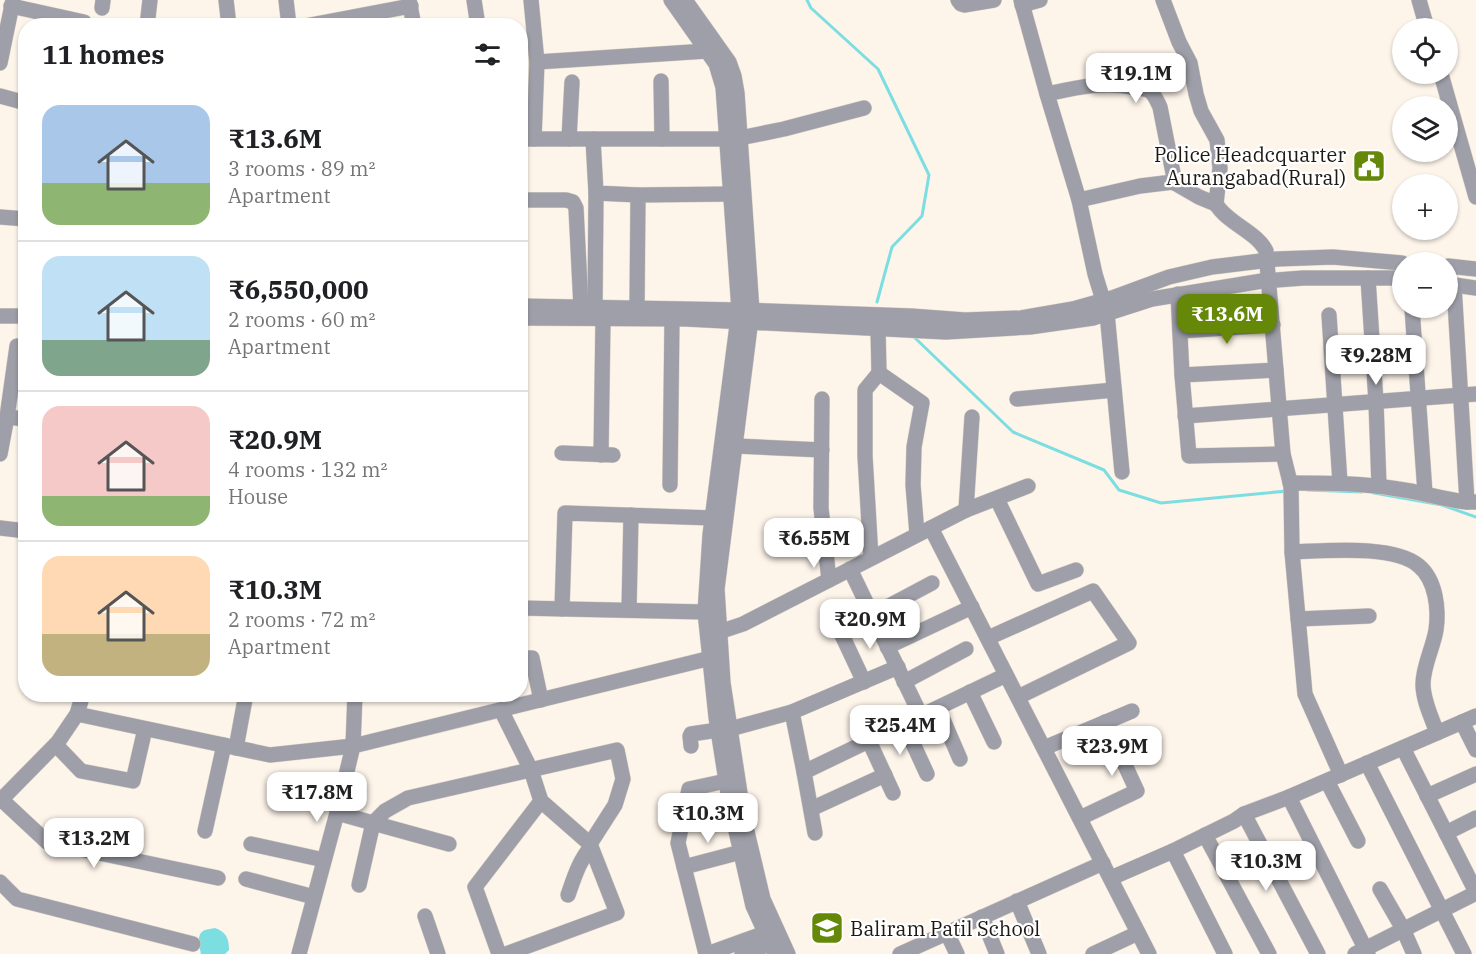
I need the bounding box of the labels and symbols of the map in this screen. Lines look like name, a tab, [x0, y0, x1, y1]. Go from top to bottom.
pin: ₹19.1M	[1087, 53, 1185, 104]
place label: Police Headcquarter Aurangabad(Rural)	[1154, 141, 1346, 191]
public building icon: Police Headcquarter Aurangabad(Rural)	[1351, 148, 1387, 184]
pin: ₹13.6M	[1178, 294, 1276, 345]
pin: ₹9.28M	[1327, 335, 1425, 386]
pin: ₹6.55M	[765, 518, 863, 569]
pin: ₹20.9M	[821, 599, 919, 650]
pin: ₹25.4M	[851, 705, 949, 756]
pin: ₹23.9M	[1063, 726, 1161, 777]
pin: ₹17.8M	[268, 772, 366, 823]
pin: ₹10.3M	[659, 793, 757, 844]
pin: ₹13.2M	[45, 818, 143, 869]
pin: ₹10.3M	[1217, 841, 1315, 892]
school or university icon: Baliram Patil School	[809, 910, 845, 946]
place label: Baliram Patil School	[850, 915, 1040, 942]

